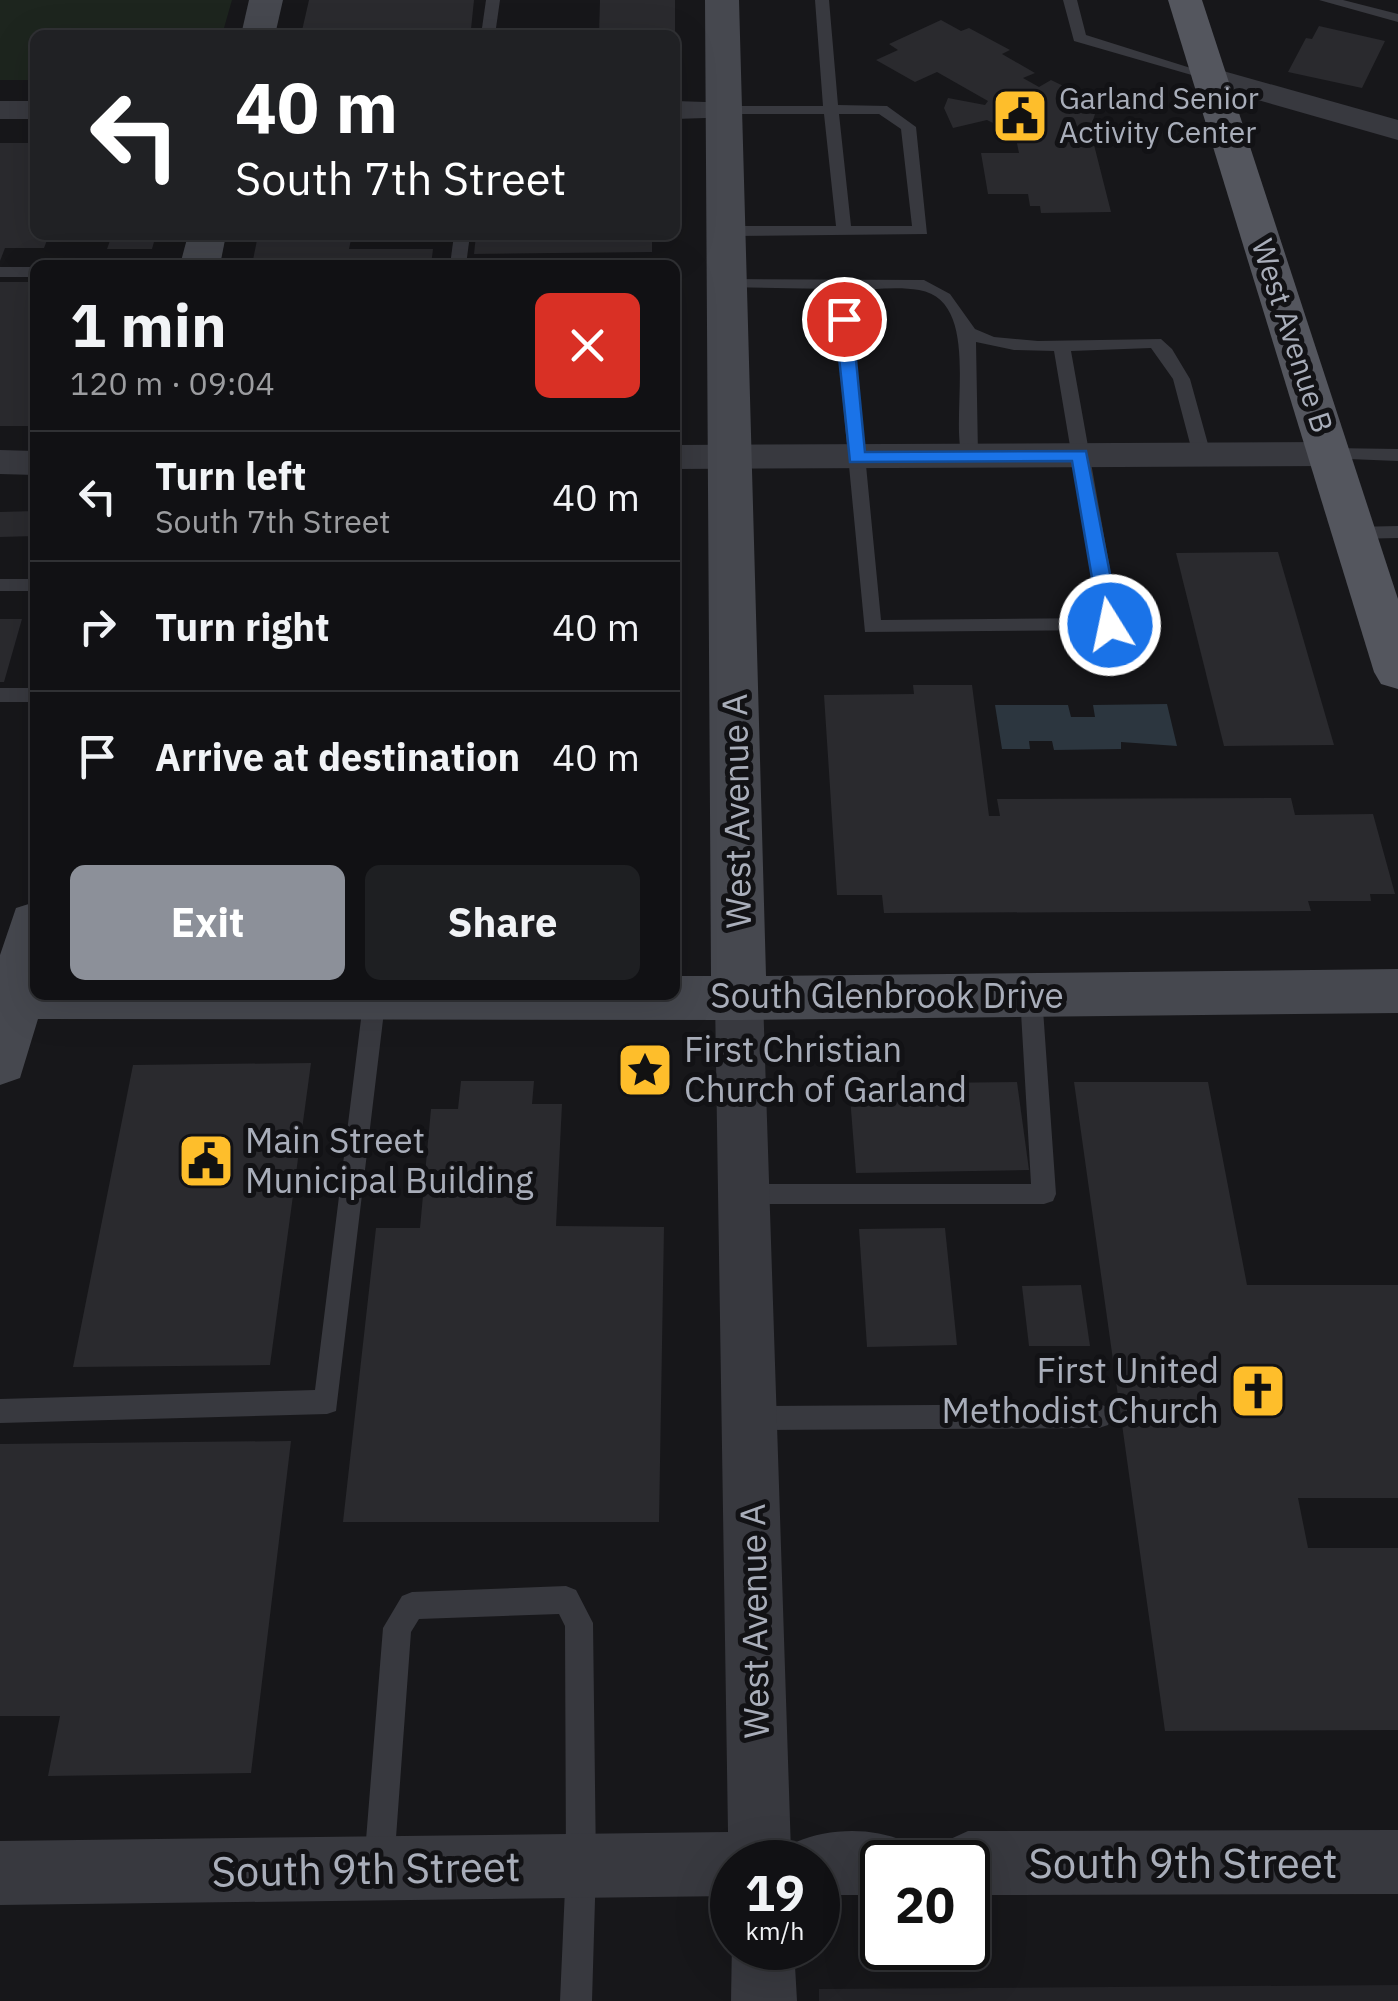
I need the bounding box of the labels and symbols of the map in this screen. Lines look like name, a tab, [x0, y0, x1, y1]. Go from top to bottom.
place label: Garland Senior Activity Center	[1059, 78, 1259, 151]
public building icon: Garland Senior Activity Center	[990, 86, 1050, 146]
street label: West Avenue B	[1244, 234, 1343, 437]
pin	[802, 277, 887, 362]
position arrow	[1058, 573, 1162, 677]
street label: West Avenue A	[711, 693, 761, 929]
street label: South Glenbrook Drive	[710, 972, 1064, 1018]
place label: First Christian Church of Garland	[684, 1026, 967, 1112]
place icon: First Christian Church of Garland	[615, 1040, 675, 1100]
place label: Main Street Municipal Building	[245, 1117, 534, 1203]
public building icon: Main Street Municipal Building	[176, 1131, 236, 1191]
place label: First United Methodist Church	[942, 1347, 1219, 1433]
church icon: First United Methodist Church	[1228, 1361, 1288, 1421]
street label: West Avenue A	[729, 1503, 779, 1739]
street label: South 9th Street	[1028, 1835, 1338, 1890]
street label: South 9th Street	[211, 1838, 521, 1899]
speed limit sign: 20	[860, 1840, 990, 1970]

